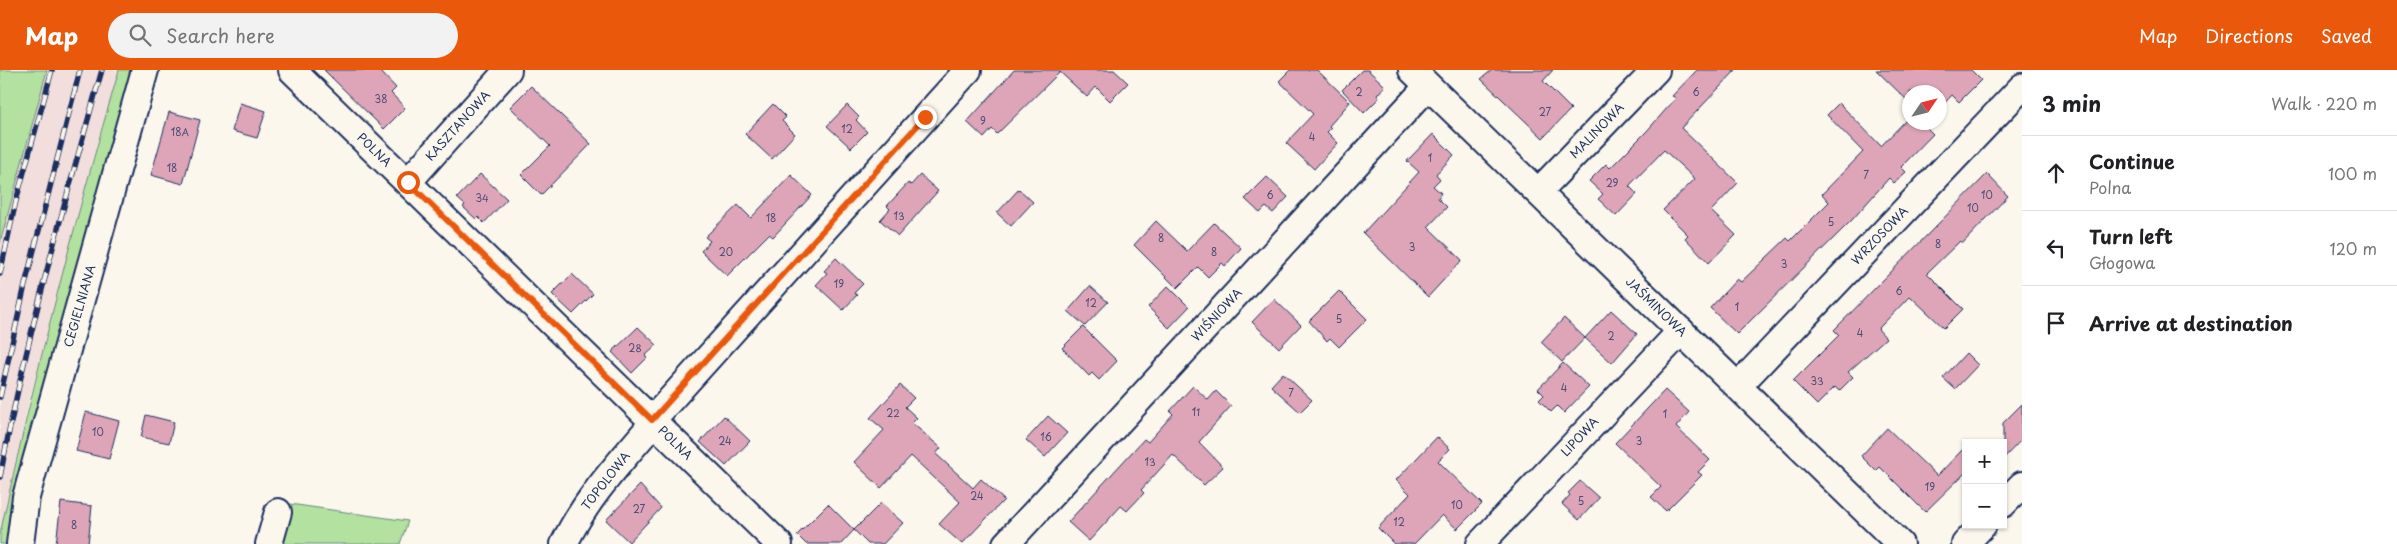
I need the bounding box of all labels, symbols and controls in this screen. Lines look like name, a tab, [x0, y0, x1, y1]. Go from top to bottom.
search box	[108, 13, 458, 58]
text: Map	[25, 17, 78, 53]
icon: search	[126, 21, 154, 49]
text: Search here	[166, 21, 275, 49]
text: Map	[2139, 22, 2177, 49]
text: Directions	[2205, 22, 2293, 49]
text: Saved	[2321, 22, 2372, 49]
house number: 2	[1355, 84, 1363, 99]
house number: 6	[1692, 84, 1700, 99]
north arrow	[1902, 85, 1947, 130]
street label: KASZTANOWA	[421, 86, 494, 164]
text: 3 min	[2042, 87, 2101, 119]
house number: 38	[375, 91, 387, 106]
text: Walk · 220 m	[2271, 91, 2377, 115]
street label: MALINOWA	[1565, 98, 1627, 162]
house number: 27	[1539, 104, 1552, 119]
route end	[914, 106, 937, 129]
house number: 9	[980, 113, 986, 128]
house number: 12	[841, 121, 853, 136]
house number: 18A	[171, 124, 190, 139]
street label: POLNA	[353, 128, 396, 170]
house number: 4	[1309, 129, 1316, 144]
text: Continue	[2089, 147, 2175, 175]
house number: 1	[1428, 150, 1432, 165]
icon: ahead	[2042, 159, 2070, 187]
house number: 18	[167, 160, 177, 175]
text: 100 m	[2328, 161, 2377, 185]
house number: 7	[1863, 167, 1869, 182]
route start	[397, 171, 420, 194]
house number: 29	[1606, 175, 1619, 190]
text: Polna	[2089, 175, 2131, 199]
house number: 6	[1266, 187, 1274, 202]
house number: 10	[1981, 187, 1993, 202]
house number: 34	[475, 190, 489, 205]
house number: 10	[1967, 200, 1979, 215]
street label: WRZOSOWA	[1847, 202, 1912, 269]
house number: 13	[893, 208, 905, 223]
house number: 18	[766, 210, 776, 225]
house number: 5	[1828, 214, 1834, 229]
text: Turn left	[2089, 222, 2173, 250]
house number: 8	[1158, 230, 1164, 245]
icon: left	[2042, 234, 2070, 262]
house number: 8	[1935, 236, 1941, 251]
text: 120 m	[2330, 236, 2377, 260]
house number: 3	[1409, 239, 1415, 254]
house number: 20	[719, 244, 733, 259]
house number: 8	[1211, 244, 1217, 259]
text: Głogowa	[2089, 250, 2155, 274]
house number: 3	[1781, 256, 1787, 271]
street label: CEGIELNIANA	[59, 262, 99, 349]
street label: JAŚMINOWA	[1622, 272, 1691, 340]
house number: 19	[834, 276, 844, 291]
house number: 6	[1895, 283, 1903, 298]
street label: WIŚNIOWA	[1187, 284, 1246, 345]
house number: 12	[1085, 295, 1097, 310]
house number: 1	[1735, 299, 1739, 314]
icon: arrive	[2042, 309, 2070, 337]
text: Arrive at destination	[2089, 309, 2293, 337]
house number: 5	[1336, 311, 1342, 326]
house number: 4	[1857, 325, 1864, 340]
house number: 2	[1607, 328, 1615, 343]
house number: 28	[628, 340, 642, 355]
house number: 33	[1810, 373, 1824, 388]
house number: 4	[1561, 380, 1568, 395]
house number: 7	[1288, 385, 1294, 400]
house number: 11	[1192, 404, 1200, 419]
house number: 22	[886, 405, 900, 420]
house number: 1	[1663, 406, 1667, 421]
street label: LIPOWA	[1556, 413, 1602, 460]
street label: POLNA	[654, 421, 697, 463]
house number: 10	[92, 424, 104, 439]
house number: 16	[1040, 429, 1052, 444]
house number: 24	[718, 433, 732, 448]
house number: 3	[1636, 433, 1642, 448]
map controls	[1962, 439, 2007, 529]
button: +	[1962, 439, 2007, 484]
street label: TOPOLOWA	[577, 447, 634, 513]
house number: 13	[1144, 454, 1156, 469]
house number: 19	[1925, 479, 1935, 494]
button: −	[1962, 484, 2007, 529]
house number: 24	[970, 488, 984, 503]
house number: 5	[1578, 493, 1584, 508]
house number: 10	[1451, 497, 1463, 512]
house number: 27	[633, 501, 646, 516]
house number: 12	[1393, 514, 1405, 529]
house number: 8	[71, 517, 77, 532]

